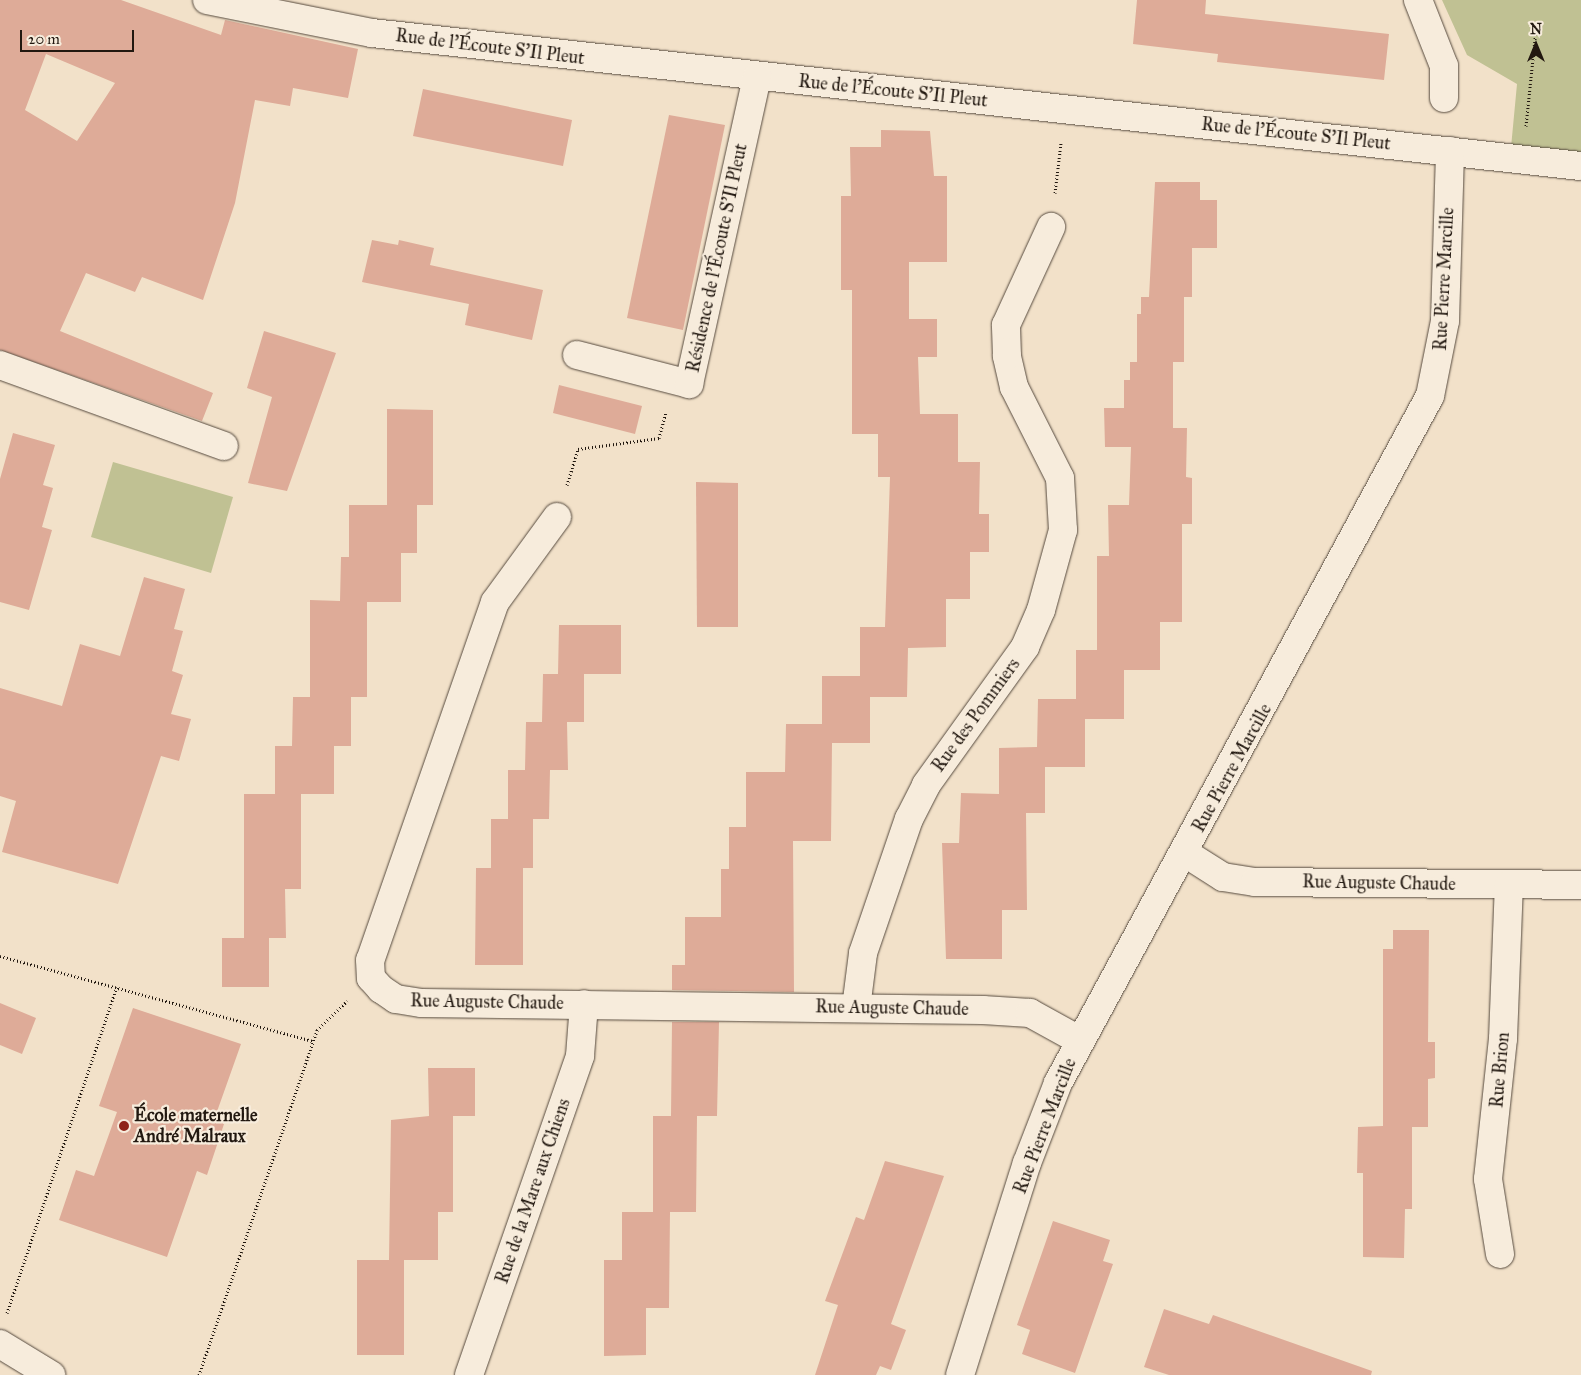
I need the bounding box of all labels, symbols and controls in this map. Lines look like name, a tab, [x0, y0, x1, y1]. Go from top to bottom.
scale bar	[22, 20, 136, 52]
north arrow	[1511, 20, 1561, 70]
text: N	[1530, 21, 1542, 38]
street label: Rue de l'Écoute S'Il Pleut	[394, 25, 586, 69]
text: 20 m	[28, 30, 60, 48]
street label: Rue de l'Écoute S'Il Pleut	[797, 70, 989, 112]
street label: Rue de l'Écoute S'Il Pleut	[1200, 113, 1392, 155]
street label: Résidence de l'Écoute S'Il Pleut	[682, 142, 752, 374]
street label: Rue Pierre Marcille	[1429, 207, 1459, 351]
street label: Rue des Pommiers	[927, 654, 1025, 776]
street label: Rue Pierre Marcille	[1188, 700, 1276, 836]
street label: Rue Auguste Chaude	[1302, 871, 1456, 895]
street label: Rue Auguste Chaude	[410, 990, 564, 1014]
street label: Rue Auguste Chaude	[815, 996, 969, 1020]
street label: Rue Brion	[1486, 1031, 1514, 1109]
street label: Rue Pierre Marcille	[1009, 1055, 1081, 1197]
street label: Rue de la Mare aux Chiens	[491, 1096, 575, 1286]
place label: École maternelle André Malraux	[134, 1105, 258, 1148]
marker: École maternelle André Malraux	[118, 1120, 130, 1132]

